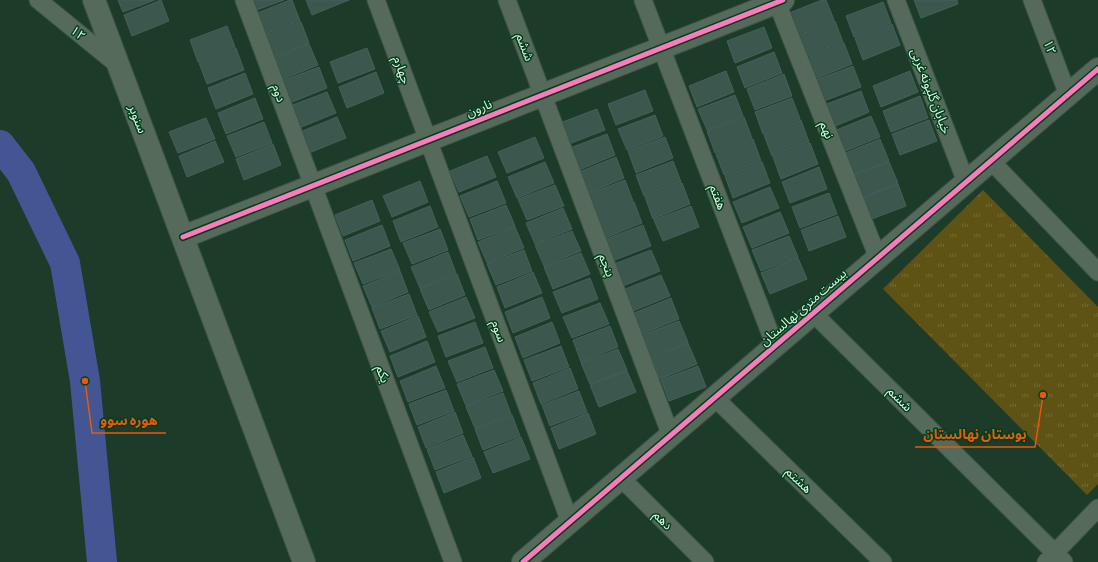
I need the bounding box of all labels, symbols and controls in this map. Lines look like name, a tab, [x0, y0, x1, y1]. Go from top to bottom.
street label: ۱۲	[68, 22, 88, 44]
street label: ششم	[510, 31, 537, 64]
street label: ۱۲	[1040, 37, 1060, 57]
street label: خیابان گلپونه غربی	[906, 46, 954, 137]
street label: چهارم	[388, 54, 414, 87]
street label: دوم	[267, 82, 289, 105]
street label: نارون	[464, 96, 495, 121]
street label: سنوبر	[125, 102, 150, 135]
street label: نهم	[814, 119, 837, 142]
street label: هفتم	[704, 182, 730, 213]
street label: پنجم	[593, 251, 618, 280]
street label: بیست متری نهالستان	[757, 265, 850, 349]
street label: سوم	[486, 318, 510, 345]
street label: یکم	[370, 363, 393, 386]
street label: ششم	[882, 384, 915, 417]
callout: هوره سوو	[92, 407, 166, 433]
text: هوره سوو	[100, 412, 158, 429]
callout: بوستان نهالستان	[915, 421, 1035, 447]
text: بوستان نهالستان	[923, 426, 1027, 442]
street label: هشتم	[781, 464, 815, 498]
street label: دهم	[648, 507, 676, 535]

